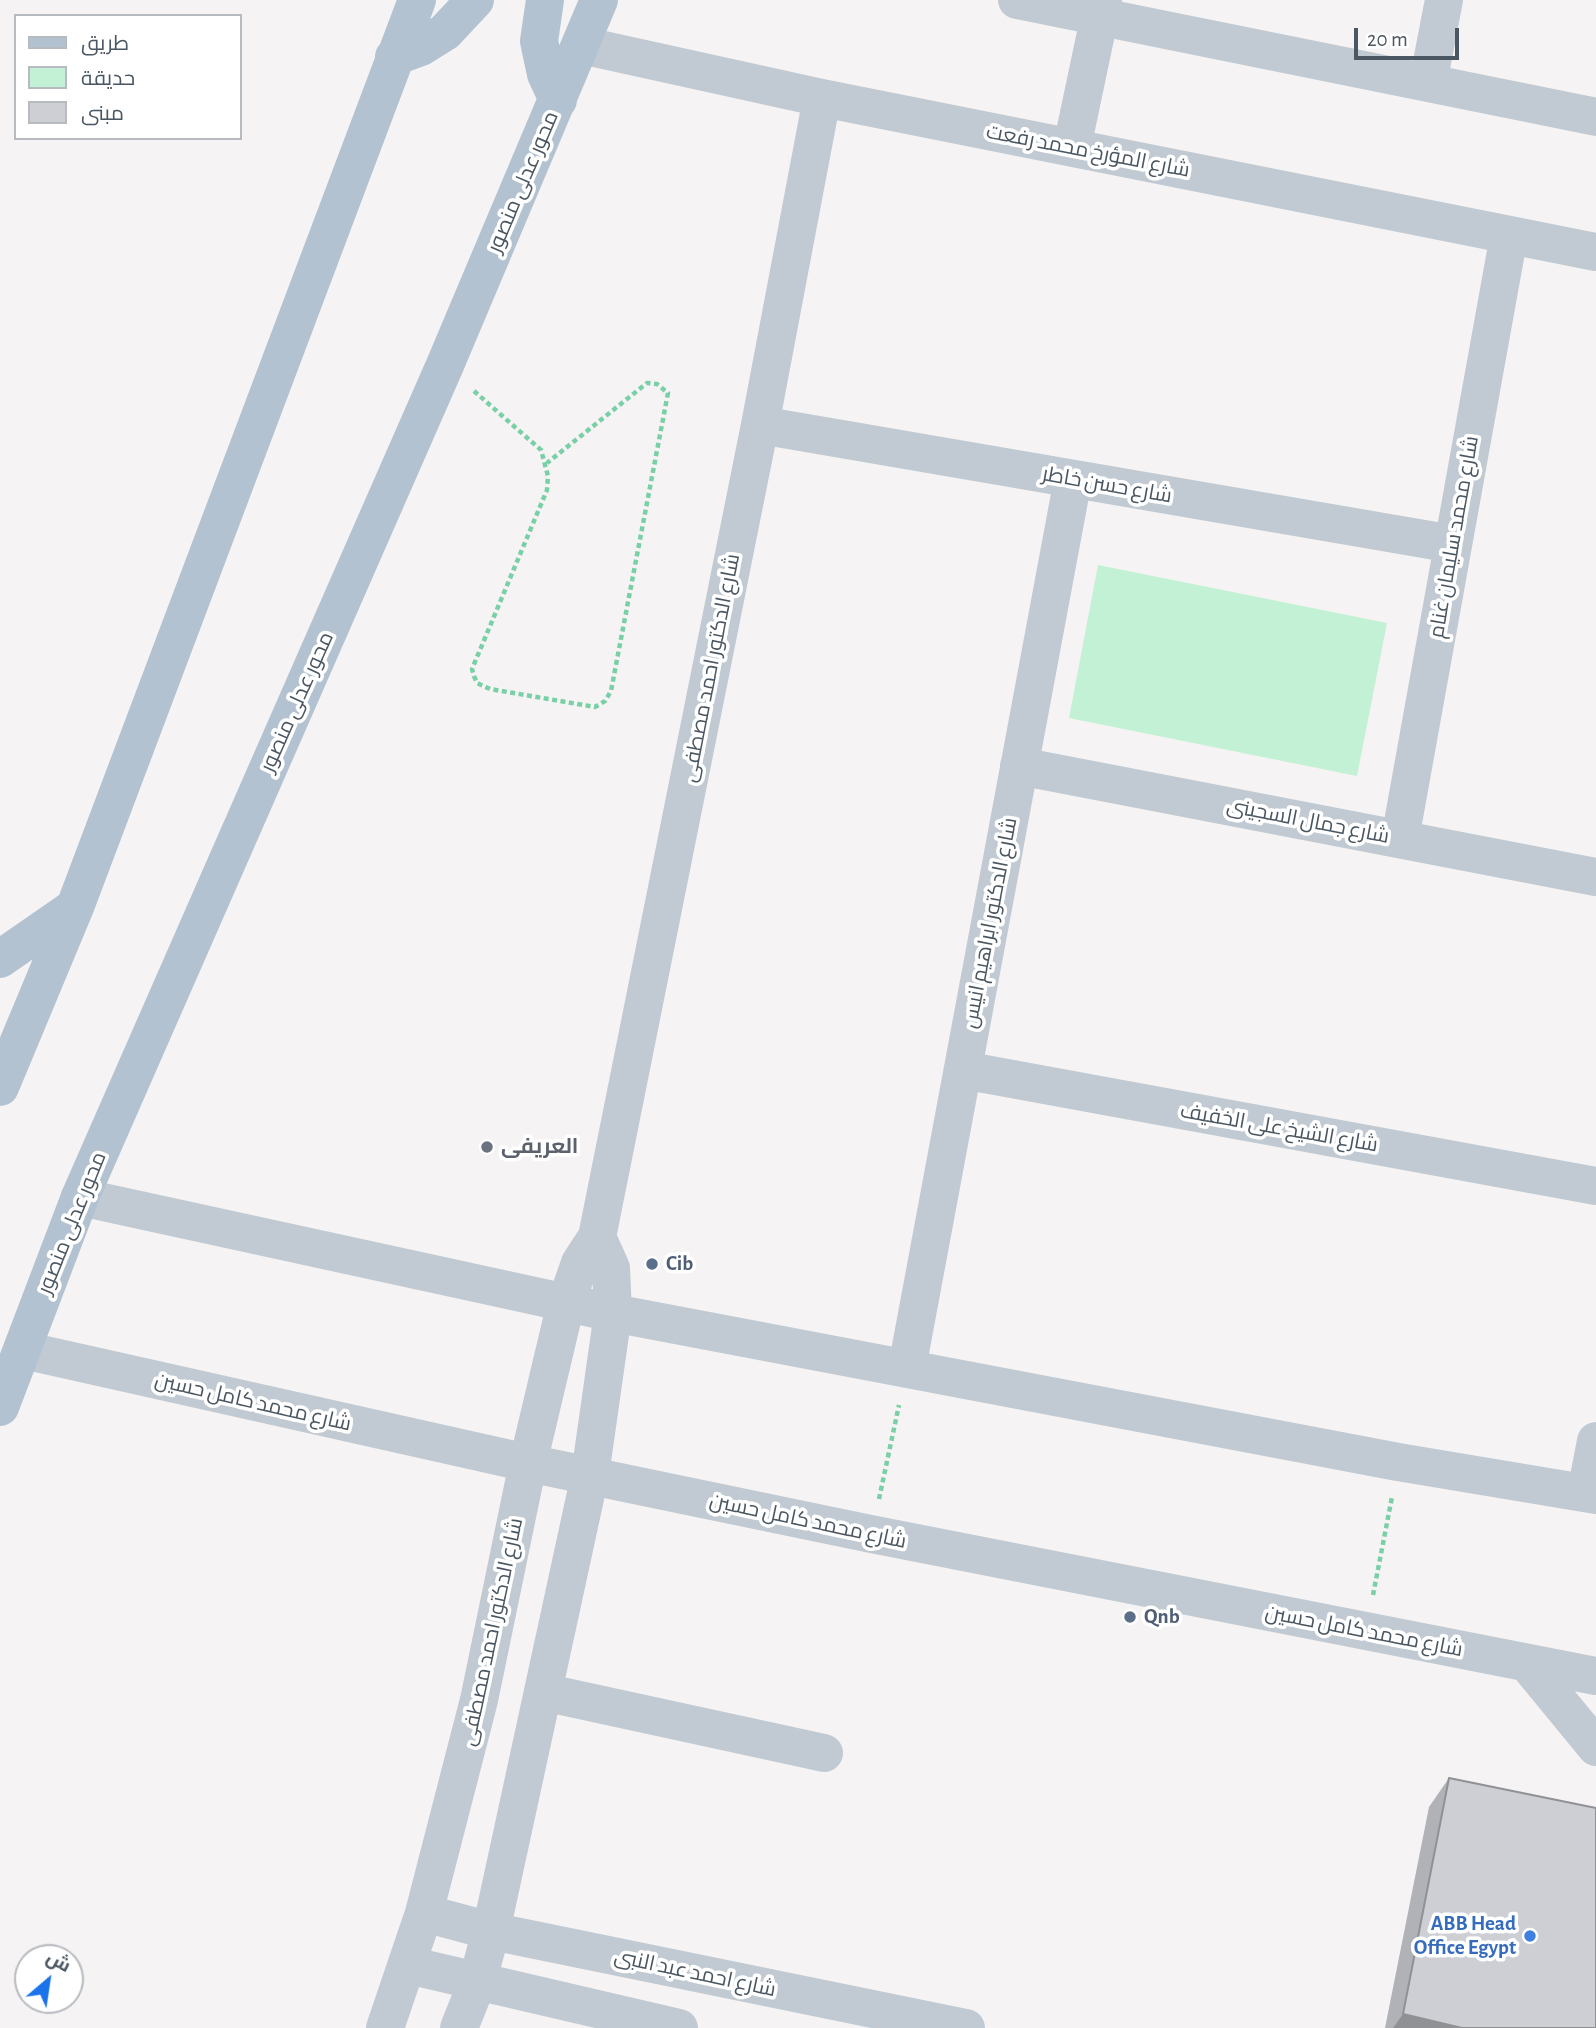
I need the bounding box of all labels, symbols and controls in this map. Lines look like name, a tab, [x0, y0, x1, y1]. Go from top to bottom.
legend	[14, 14, 242, 140]
scale bar	[1358, 14, 1463, 58]
text: 20 m	[1367, 29, 1408, 50]
text: طريق	[81, 33, 129, 54]
text: حديقة	[81, 68, 135, 89]
text: مبنى	[81, 103, 124, 124]
street label: محور عدلى منصور	[482, 108, 564, 256]
street label: شارع المؤرخ محمد رفعت	[984, 119, 1192, 183]
street label: شارع محمد سليمان غنام	[1424, 434, 1484, 640]
street label: شارع حسن خاطر	[1040, 461, 1174, 509]
street label: شارع الدكتور احمد مصطفى	[676, 551, 746, 785]
street label: محور عدلى منصور	[255, 628, 339, 776]
street label: شارع جمال السجينى	[1224, 793, 1392, 849]
street label: شارع الدكتور ابراهيم انيس	[957, 815, 1023, 1031]
street label: شارع الشيخ على الخفيف	[1178, 1098, 1380, 1158]
place label: العريفى	[501, 1134, 578, 1160]
marker: العريفى	[479, 1139, 495, 1155]
street label: محور عدلى منصور	[32, 1148, 112, 1298]
place label: Cib	[666, 1251, 693, 1277]
marker: Cib	[644, 1256, 660, 1272]
street label: شارع محمد كامل حسين	[152, 1367, 354, 1437]
street label: شارع محمد كامل حسين	[707, 1488, 909, 1554]
street label: شارع الدكتور احمد مصطفى	[456, 1516, 528, 1748]
street label: شارع محمد كامل حسين	[1263, 1599, 1465, 1663]
place label: Qnb	[1144, 1604, 1180, 1630]
marker: Qnb	[1122, 1609, 1138, 1625]
place label: ABB Head Office Egypt	[1414, 1911, 1516, 1961]
marker: ABB Head Office Egypt	[1522, 1928, 1538, 1944]
north arrow	[14, 1944, 84, 2014]
street label: شارع احمد عبد النبى	[612, 1944, 778, 2002]
text: ش	[43, 1948, 74, 1976]

